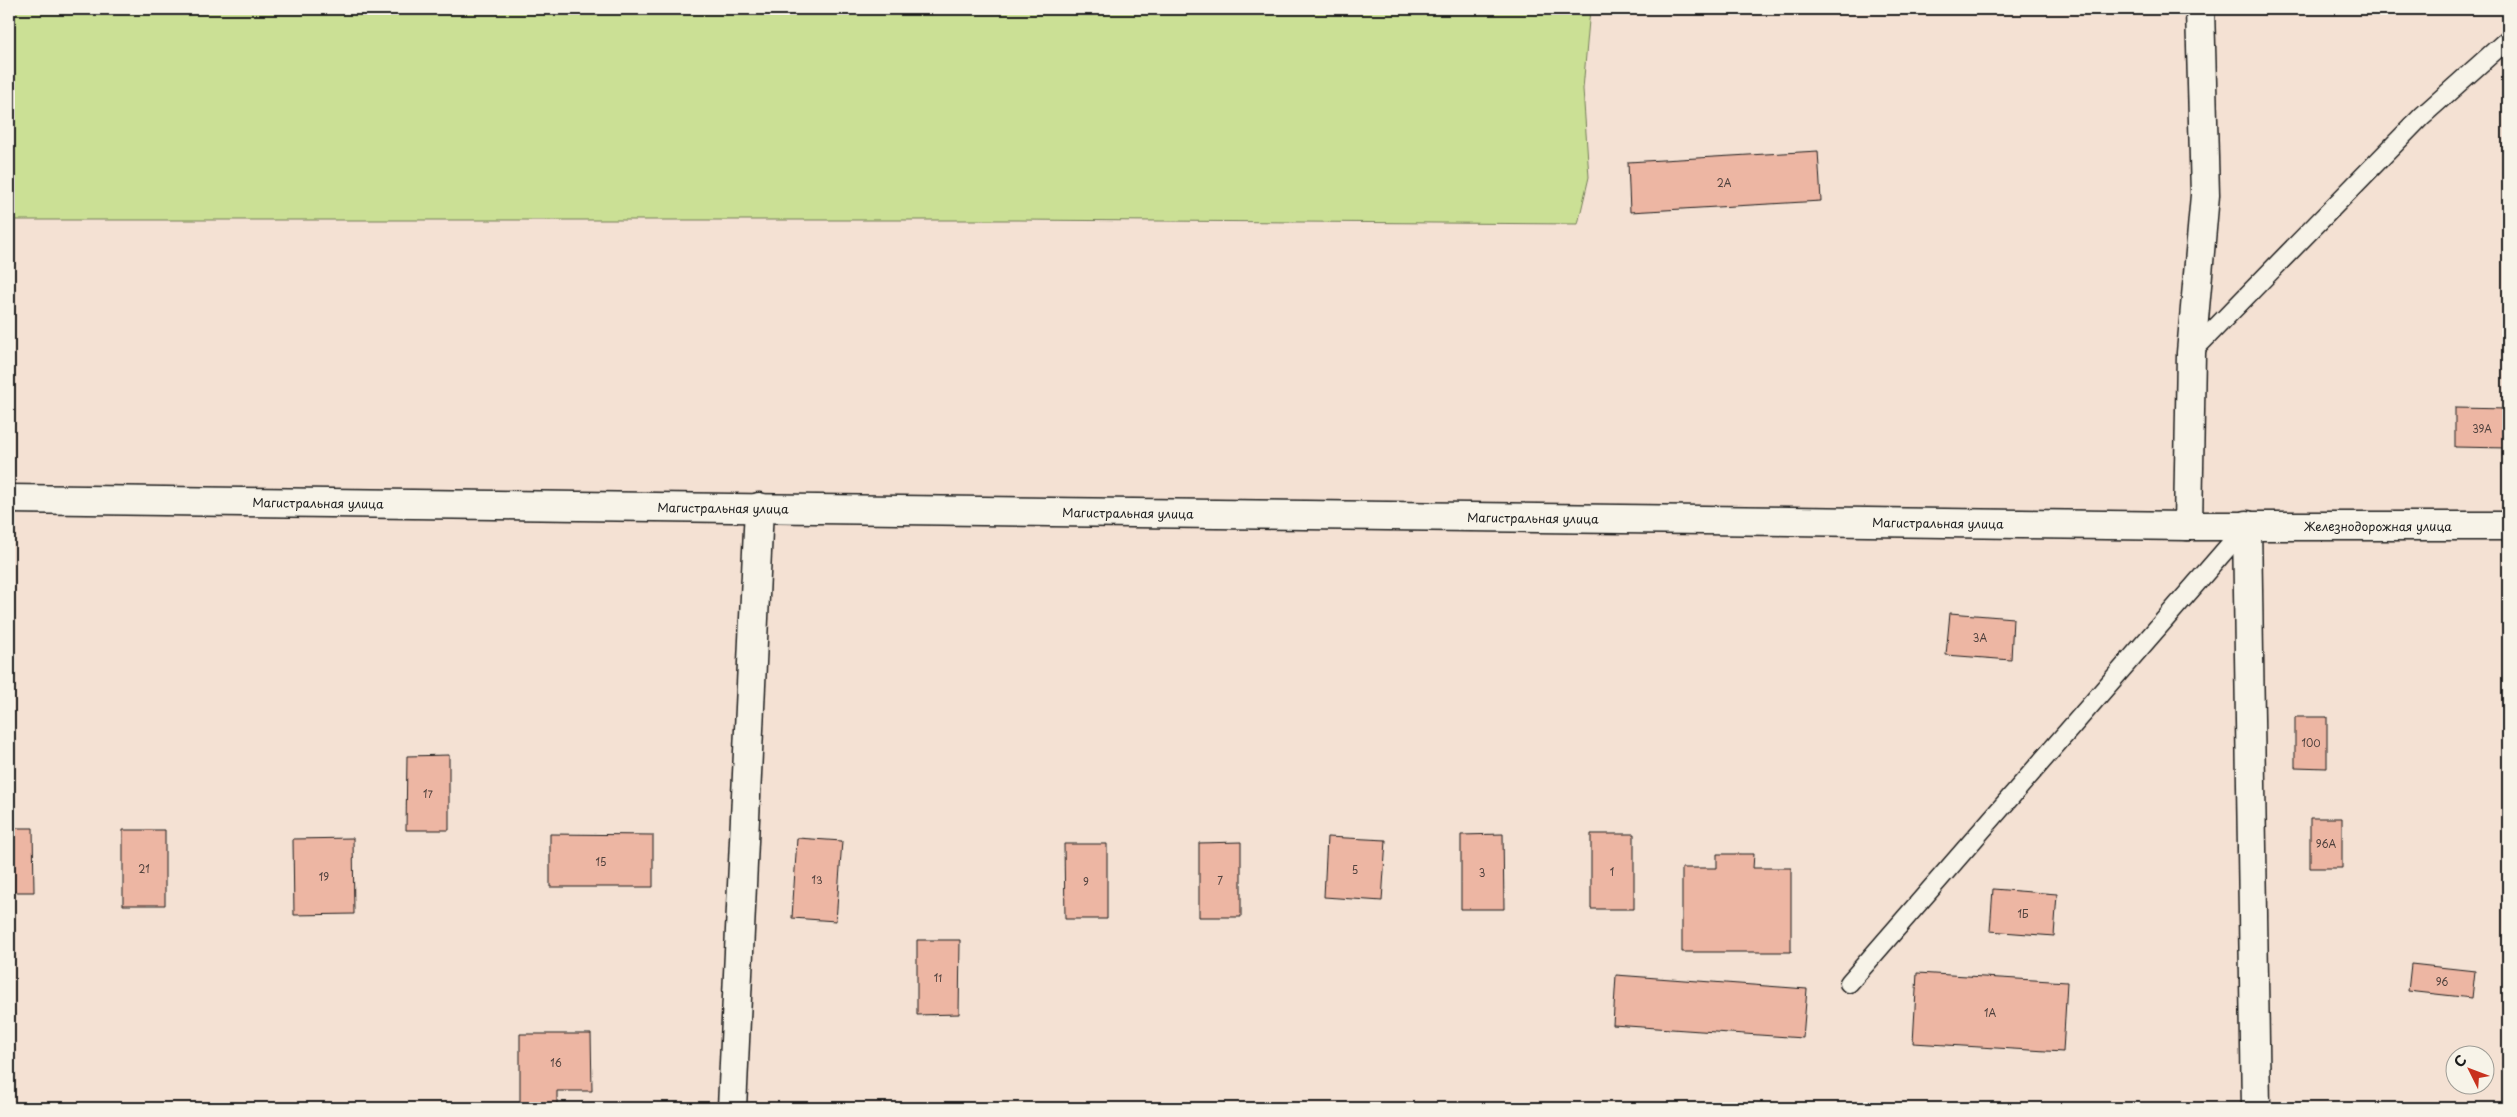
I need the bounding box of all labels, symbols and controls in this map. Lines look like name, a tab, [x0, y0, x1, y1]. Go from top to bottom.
house number: 2А	[1717, 175, 1732, 190]
house number: 39А	[2472, 421, 2492, 436]
street label: Магистральная улица	[252, 493, 384, 513]
street label: Магистральная улица	[657, 498, 789, 518]
street label: Магистральная улица	[1062, 503, 1194, 523]
street label: Магистральная улица	[1467, 508, 1599, 528]
street label: Магистральная улица	[1872, 513, 2004, 533]
street label: Железнодорожная улица	[2304, 517, 2452, 535]
house number: 3А	[1973, 630, 1987, 645]
house number: 100	[2301, 735, 2321, 750]
house number: 17	[423, 786, 434, 801]
house number: 96А	[2316, 836, 2336, 851]
house number: 15	[596, 854, 606, 869]
house number: 21	[138, 861, 150, 876]
house number: 5	[1352, 862, 1358, 877]
house number: 1	[1610, 864, 1614, 879]
house number: 3	[1479, 865, 1485, 880]
house number: 19	[319, 869, 329, 884]
house number: 13	[811, 872, 823, 887]
house number: 7	[1217, 873, 1223, 888]
house number: 9	[1083, 874, 1089, 889]
house number: 1Б	[2018, 906, 2029, 921]
house number: 11	[934, 970, 942, 985]
house number: 96	[2436, 974, 2448, 989]
house number: 1А	[1984, 1005, 1996, 1020]
north arrow	[2444, 1044, 2494, 1094]
text: С	[2449, 1050, 2471, 1072]
house number: 16	[550, 1055, 562, 1070]

